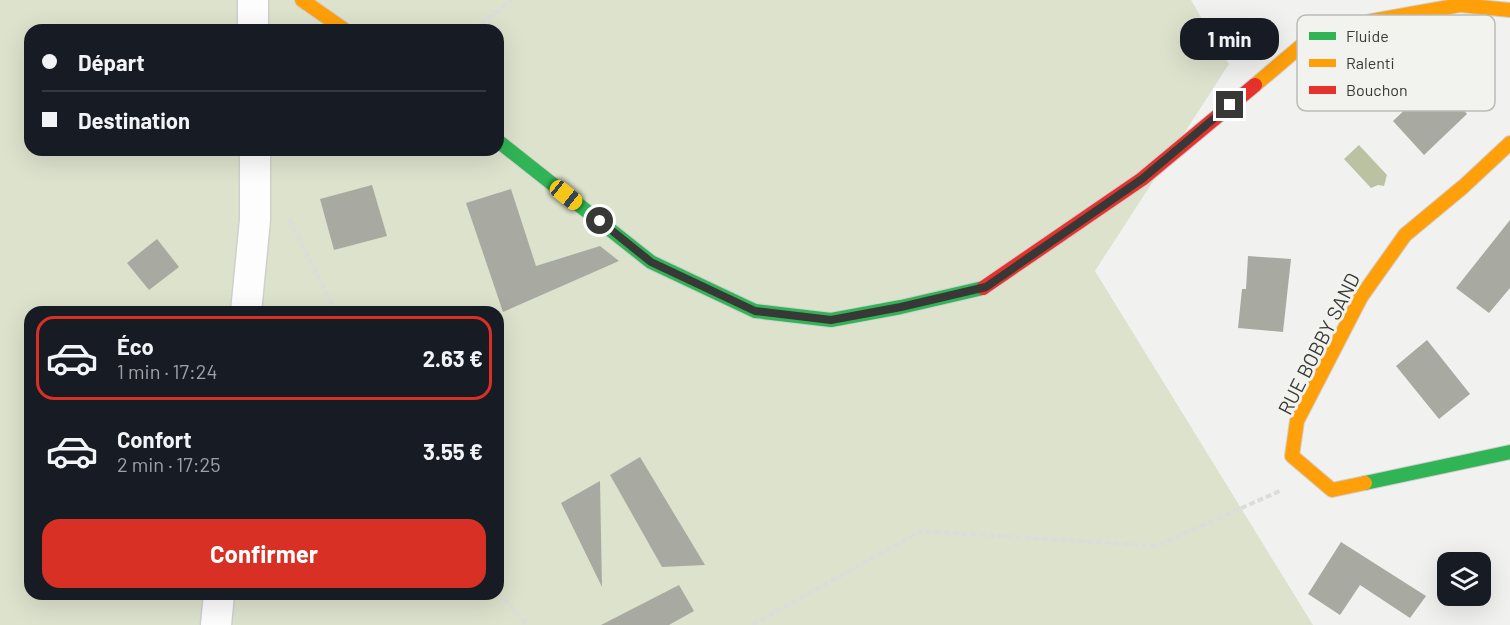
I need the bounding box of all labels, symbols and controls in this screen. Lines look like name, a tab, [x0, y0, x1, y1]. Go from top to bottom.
legend	[1297, 15, 1495, 111]
callout: 1 min	[1180, 18, 1280, 60]
text: Fluide	[1346, 26, 1389, 45]
text: 1 min	[1208, 27, 1251, 51]
text: Départ	[78, 49, 145, 75]
text: Ralenti	[1346, 53, 1395, 72]
text: Bouchon	[1346, 80, 1408, 99]
route end	[1216, 91, 1243, 118]
text: Destination	[78, 107, 190, 133]
car	[546, 177, 586, 213]
route start	[586, 207, 613, 234]
street label: RUE BOBBY SAND	[1272, 269, 1364, 418]
icon: car	[45, 331, 99, 385]
text: Éco	[117, 333, 154, 359]
text: 2.63 €	[423, 345, 483, 371]
text: 1 min · 17:24	[117, 359, 218, 383]
icon: car	[45, 424, 99, 478]
text: Confort	[117, 426, 192, 452]
text: 3.55 €	[423, 438, 483, 464]
text: 2 min · 17:25	[117, 452, 221, 476]
button: Confirmer	[42, 519, 486, 588]
map controls	[1437, 552, 1491, 606]
button: layers	[1437, 552, 1491, 606]

